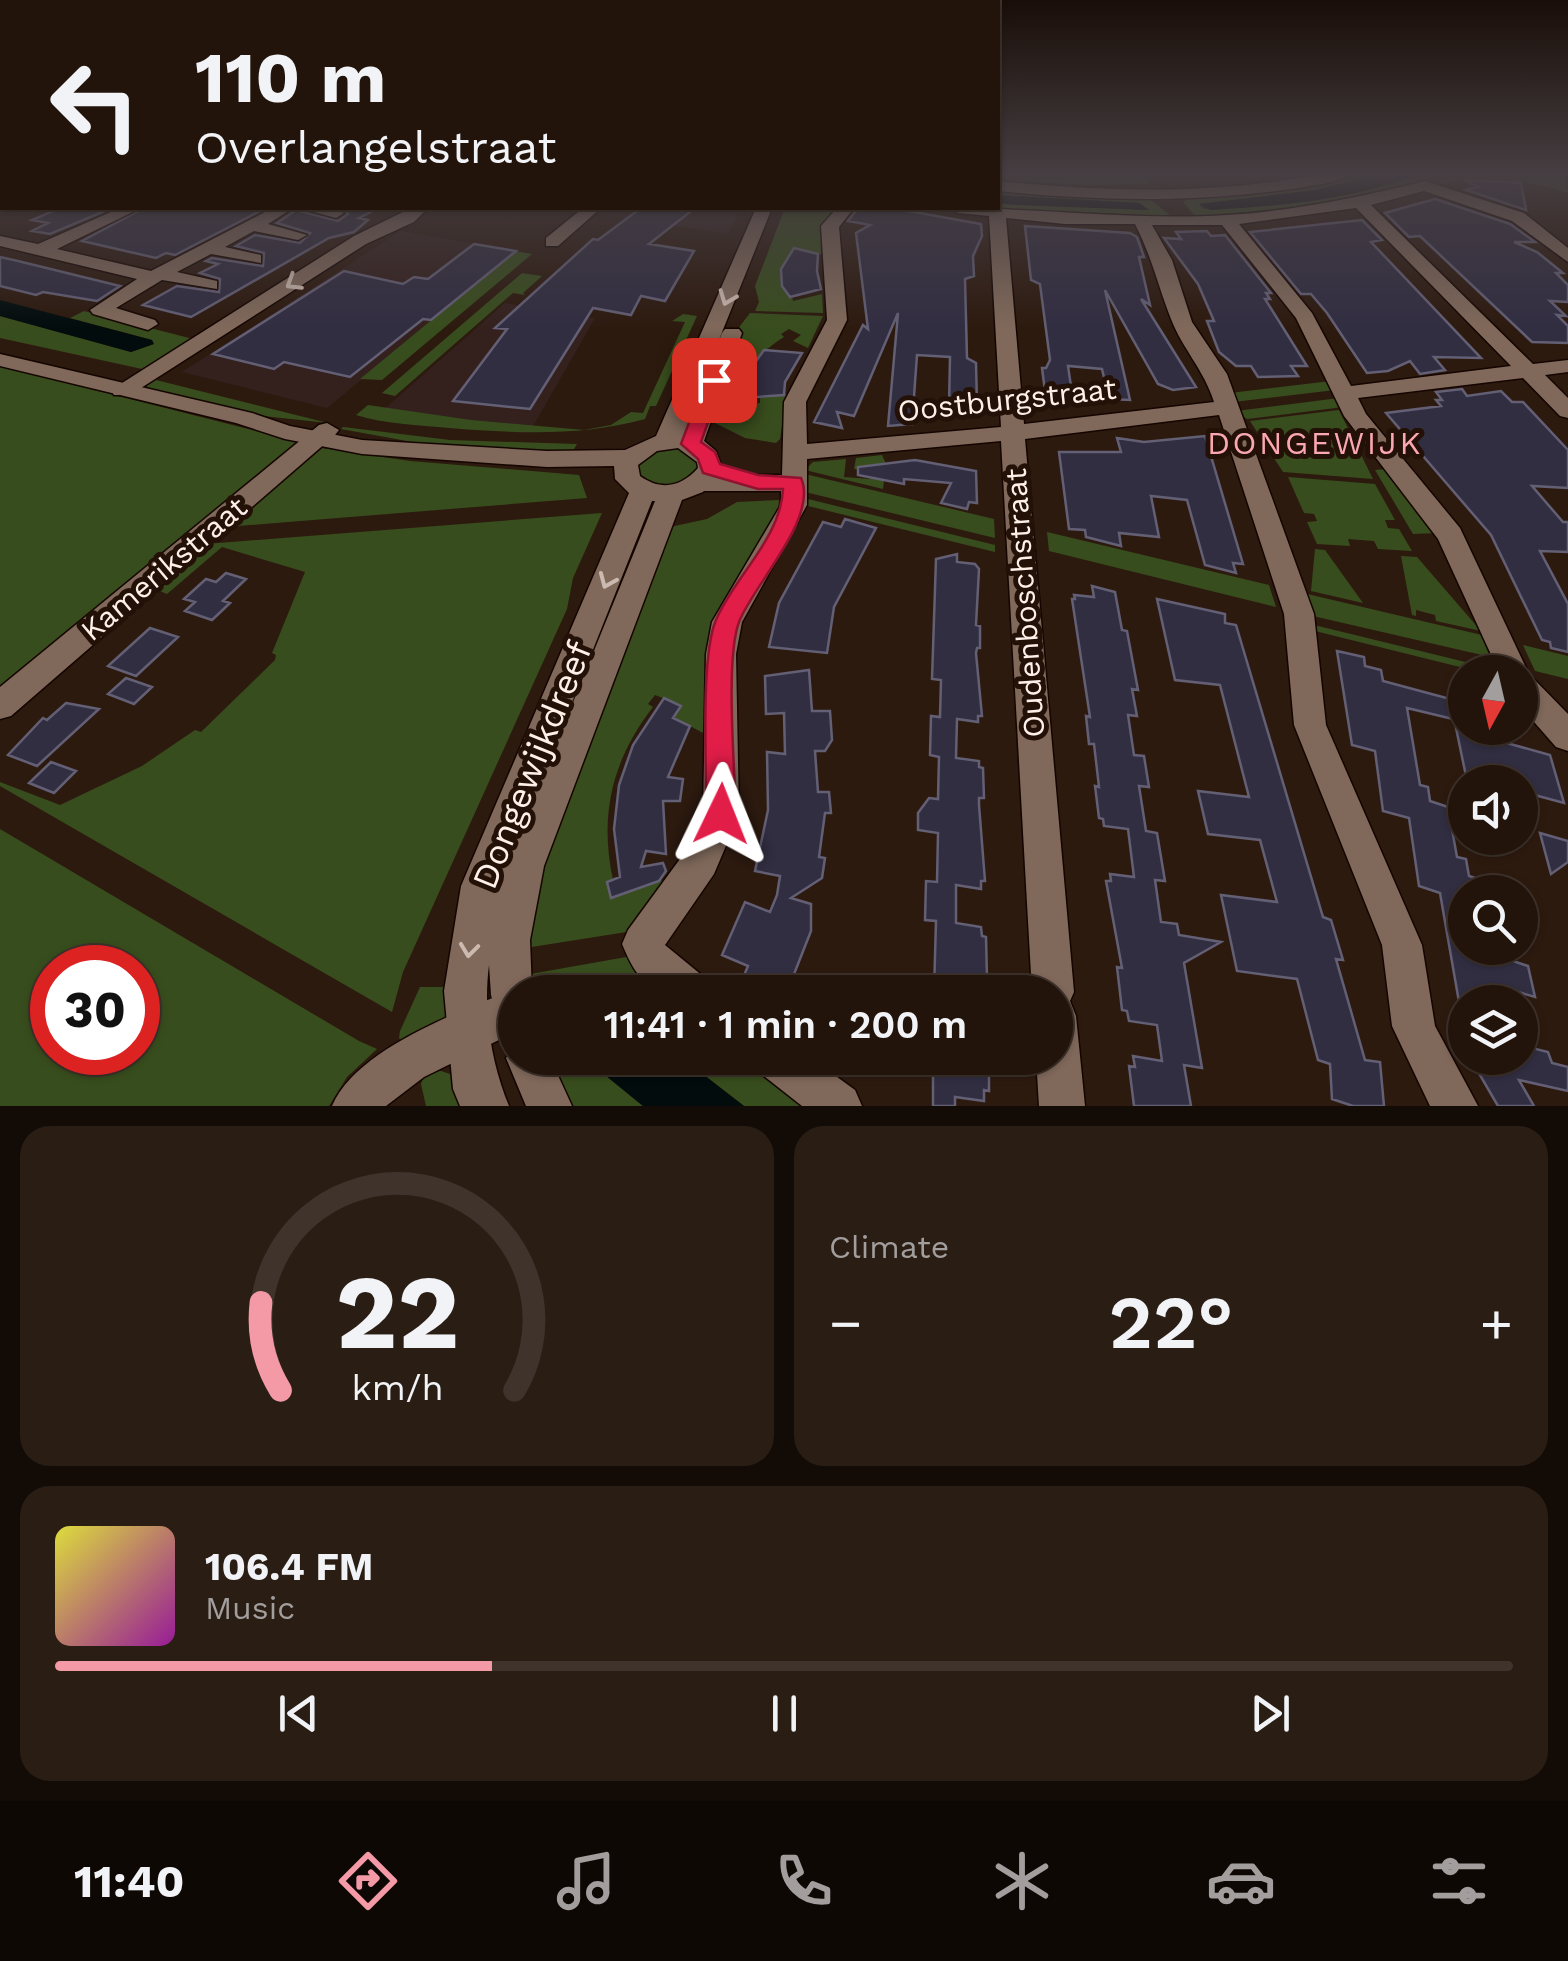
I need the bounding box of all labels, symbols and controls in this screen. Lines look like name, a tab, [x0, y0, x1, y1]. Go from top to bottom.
text: 110 m	[195, 37, 386, 119]
icon: left	[30, 40, 160, 170]
text: Overlangelstraat	[195, 121, 556, 174]
one-way arrow	[286, 271, 304, 290]
one-way arrow	[718, 288, 738, 305]
pin	[672, 338, 757, 423]
icon: arrive	[687, 353, 742, 408]
street label: Oostburgstraat	[896, 371, 1118, 428]
district label: DONGEWIJK	[1207, 424, 1423, 462]
street label: Oudenboschstraat	[998, 467, 1051, 739]
street label: Kamerikstraat	[74, 489, 254, 648]
one-way arrow	[598, 571, 618, 589]
street label: Dongewijkdreef	[463, 635, 601, 895]
north arrow	[1448, 655, 1538, 745]
map controls	[1448, 655, 1538, 1075]
position arrow	[669, 762, 773, 866]
button: sound	[1448, 765, 1538, 855]
button: search	[1448, 875, 1538, 965]
one-way arrow	[459, 942, 480, 958]
speed limit sign: 30	[30, 945, 160, 1075]
button: layers	[1448, 985, 1538, 1075]
text: 11:41 · 1 min · 200 m	[604, 1003, 967, 1047]
text: Climate	[829, 1228, 949, 1266]
text: 22	[335, 1251, 459, 1373]
text: 22°	[1109, 1278, 1233, 1366]
text: −	[829, 1291, 862, 1355]
text: +	[1480, 1291, 1513, 1355]
text: km/h	[351, 1367, 443, 1409]
text: 106.4 FM	[205, 1545, 373, 1589]
text: Music	[205, 1589, 295, 1627]
icon: previous	[271, 1686, 326, 1741]
icon: pause	[757, 1686, 812, 1741]
icon: next	[1243, 1686, 1298, 1741]
icon: directions	[333, 1846, 403, 1916]
icon: music	[551, 1846, 621, 1916]
icon: phone	[769, 1846, 839, 1916]
icon: climate	[987, 1846, 1057, 1916]
icon: car	[1206, 1846, 1276, 1916]
icon: filters	[1424, 1846, 1494, 1916]
text: 11:40	[74, 1855, 185, 1908]

